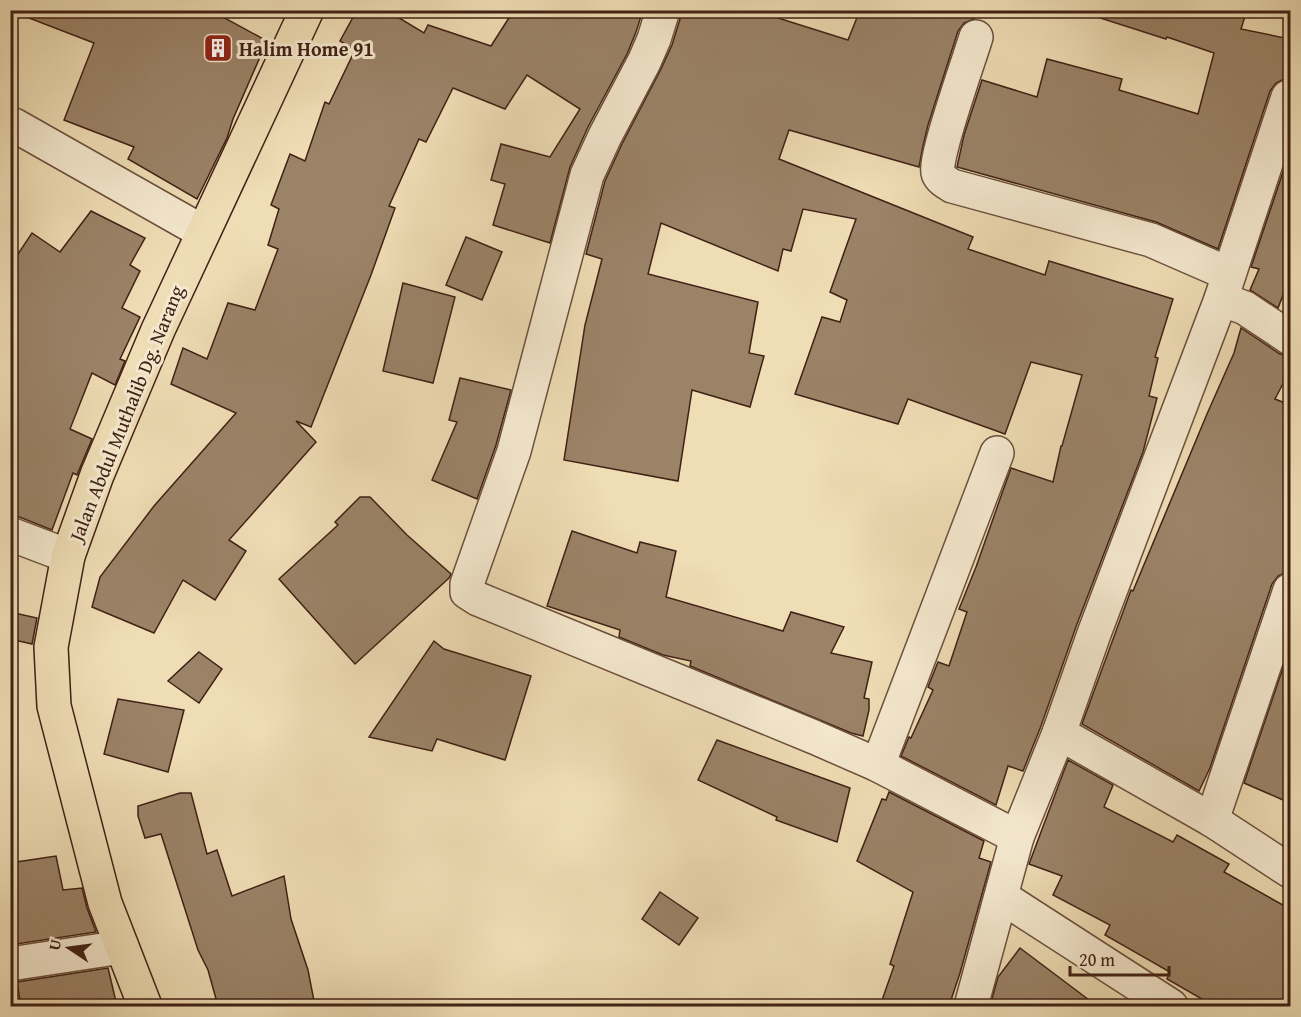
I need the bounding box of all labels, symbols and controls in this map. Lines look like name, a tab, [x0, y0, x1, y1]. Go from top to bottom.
building icon: Halim Home 91	[202, 32, 234, 64]
place label: Halim Home 91	[239, 34, 374, 63]
street label: Jalan Abdul Muthalib Dg. Narang	[60, 281, 191, 548]
north arrow	[39, 918, 99, 978]
text: U	[41, 936, 67, 953]
scale bar	[1070, 939, 1169, 977]
text: 20 m	[1079, 946, 1115, 973]

